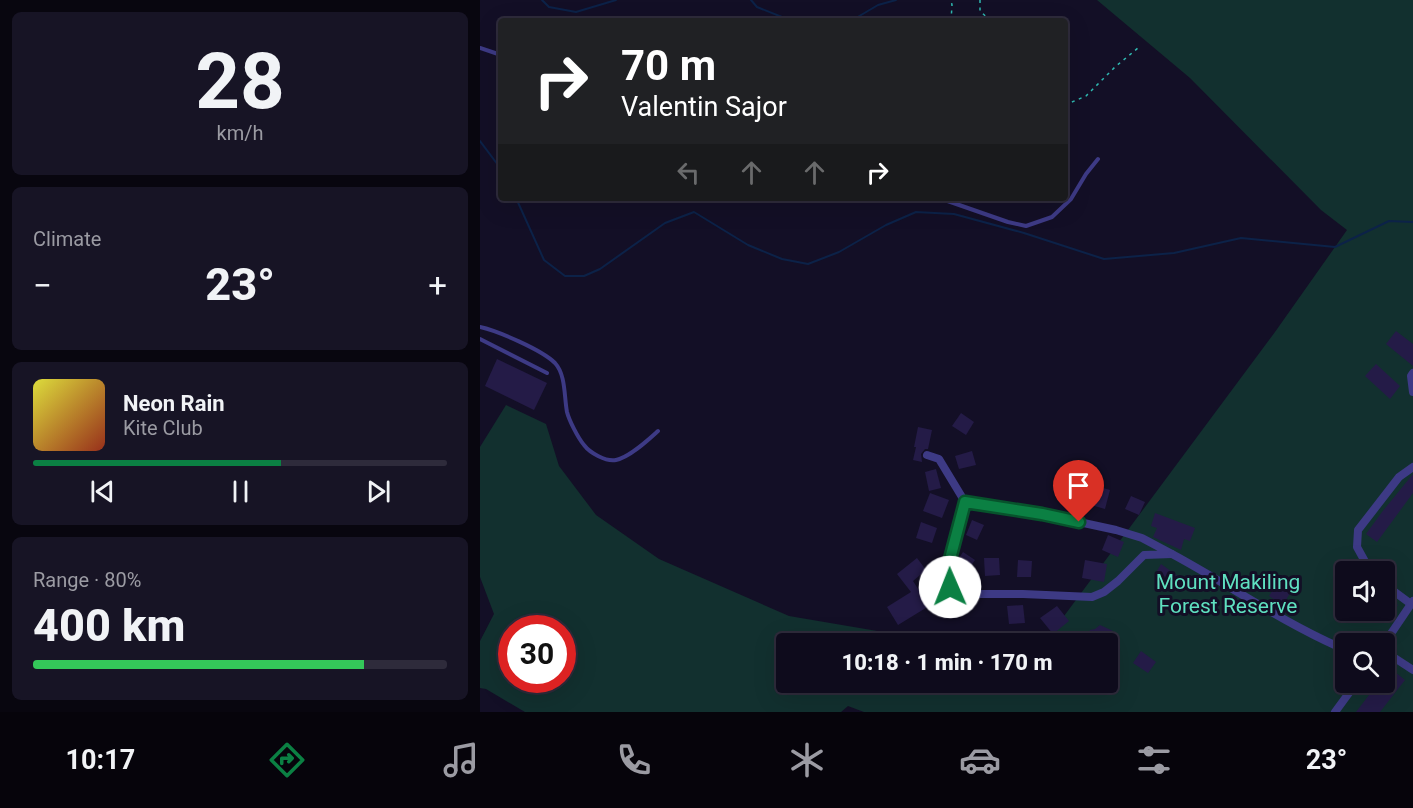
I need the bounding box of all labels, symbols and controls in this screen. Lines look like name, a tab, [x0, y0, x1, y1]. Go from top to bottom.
text: 28	[195, 36, 285, 127]
text: 70 m	[621, 41, 716, 90]
icon: right	[522, 42, 600, 120]
text: Valentin Sajor	[621, 91, 787, 123]
text: km/h	[217, 121, 263, 145]
icon: left	[672, 156, 705, 189]
icon: ahead	[735, 156, 768, 189]
icon: ahead	[798, 156, 831, 189]
icon: right	[861, 156, 894, 189]
text: Climate	[33, 227, 101, 251]
text: 23°	[205, 258, 275, 311]
text: −	[33, 266, 52, 305]
text: +	[428, 266, 447, 305]
text: Neon Rain	[123, 391, 225, 416]
text: Kite Club	[123, 416, 203, 440]
pin	[1053, 460, 1104, 522]
icon: arrive	[1062, 469, 1095, 502]
icon: previous	[86, 475, 119, 508]
icon: pause	[224, 475, 257, 508]
icon: next	[362, 475, 395, 508]
position arrow	[918, 555, 982, 619]
map controls	[1335, 561, 1395, 693]
button: sound	[1335, 561, 1395, 621]
text: Range · 80%	[33, 568, 141, 592]
park label: Mount Makiling Forest Reserve	[1156, 570, 1300, 618]
text: 400 km	[33, 599, 185, 652]
speed limit sign: 30	[498, 615, 576, 693]
button: search	[1335, 633, 1395, 693]
text: 10:18 · 1 min · 170 m	[842, 650, 1052, 675]
icon: directions	[266, 739, 308, 781]
icon: music	[440, 739, 482, 781]
icon: phone	[613, 739, 655, 781]
icon: climate	[786, 739, 828, 781]
icon: car	[959, 739, 1001, 781]
icon: filters	[1133, 739, 1175, 781]
text: 10:17	[66, 744, 135, 776]
text: 23°	[1306, 744, 1347, 776]

